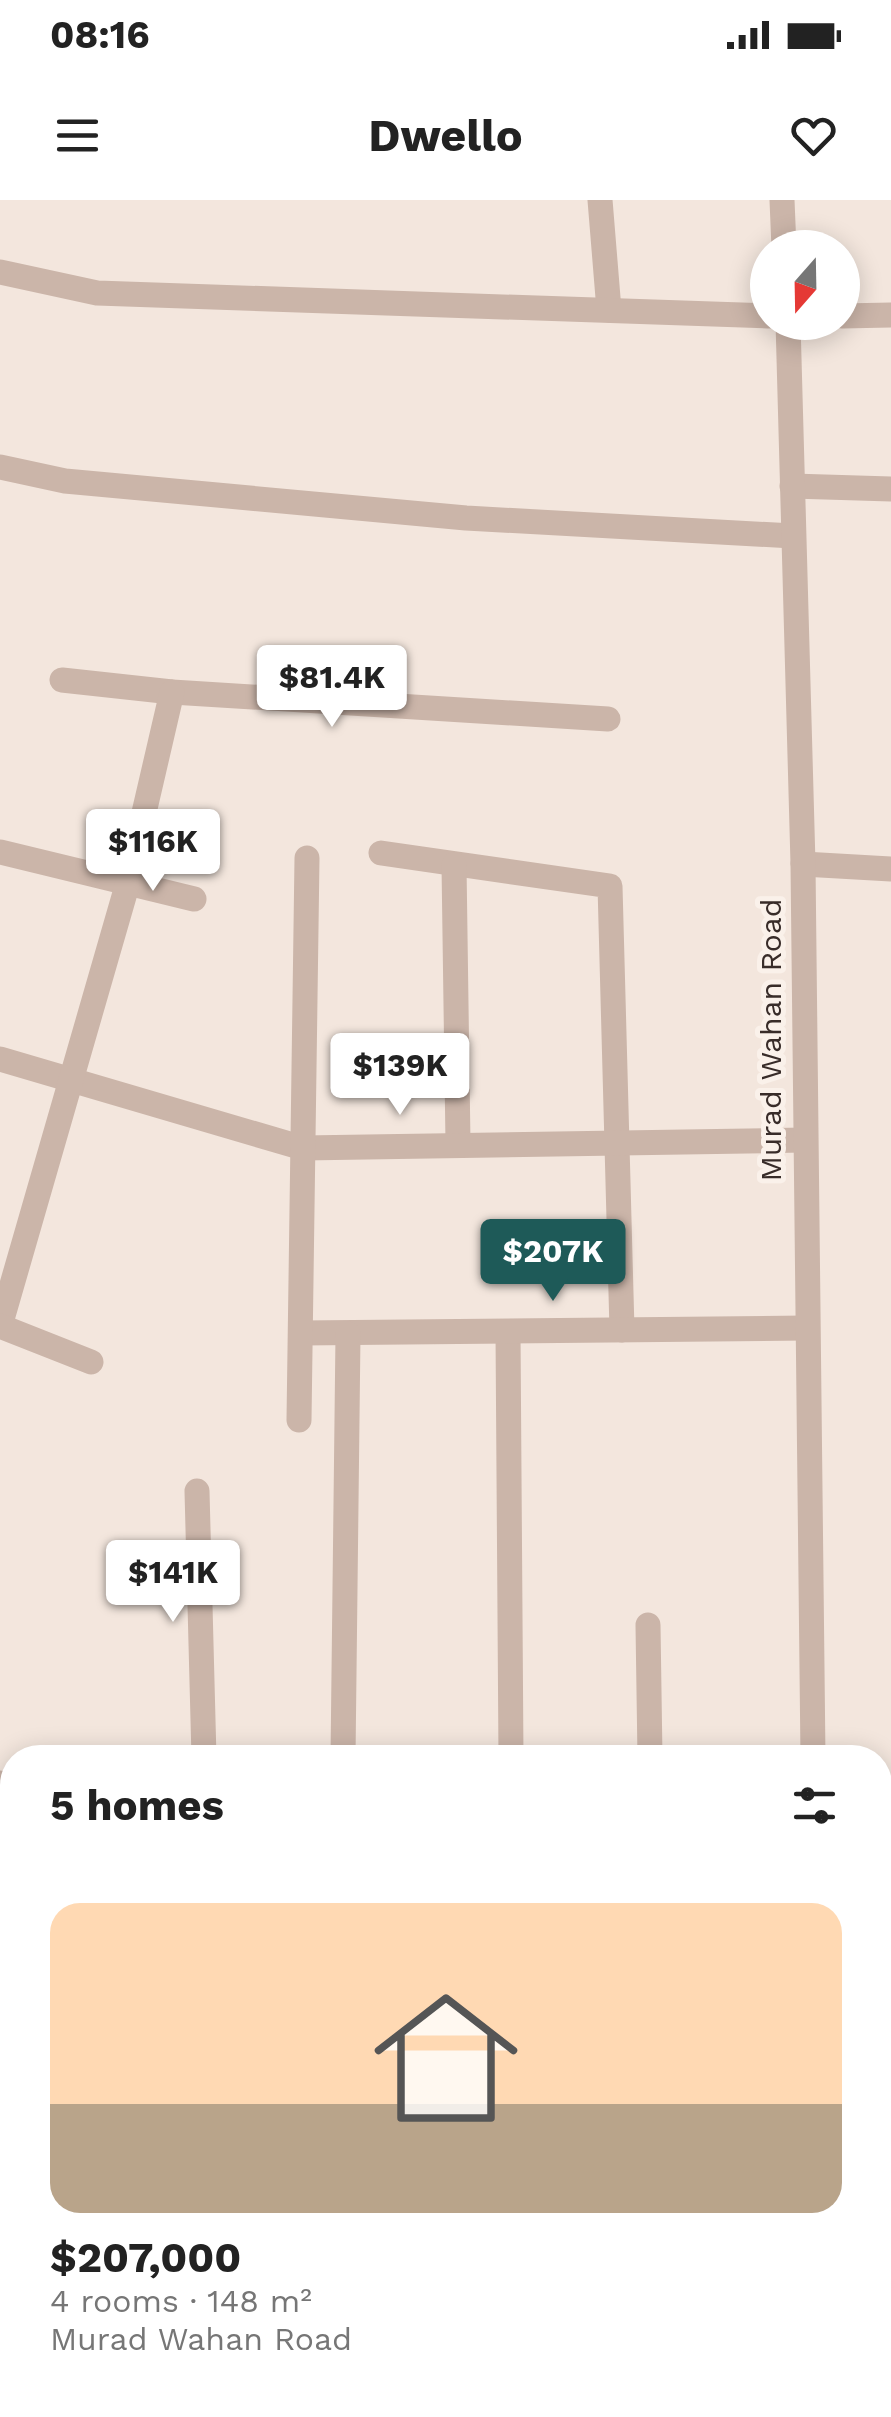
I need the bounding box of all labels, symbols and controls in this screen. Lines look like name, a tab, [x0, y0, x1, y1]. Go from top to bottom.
text: 08:16	[50, 13, 150, 57]
icon: menu	[50, 108, 105, 163]
icon: heart	[786, 108, 841, 163]
text: Dwello	[368, 109, 523, 162]
north arrow	[750, 230, 860, 340]
map controls	[750, 230, 860, 340]
pin: $81.4K	[251, 645, 413, 730]
text: $81.4K	[279, 658, 385, 696]
pin: $116K	[83, 809, 223, 894]
text: $116K	[108, 822, 198, 860]
street label: Murad Wahan Road	[753, 898, 788, 1182]
pin: $139K	[330, 1033, 470, 1118]
text: $139K	[352, 1046, 448, 1084]
pin: $207K	[483, 1219, 623, 1304]
text: $207K	[503, 1232, 604, 1270]
pin: $141K	[103, 1540, 243, 1625]
text: $141K	[128, 1553, 218, 1591]
icon: filters	[787, 1778, 842, 1833]
text: 5 homes	[50, 1781, 224, 1830]
icon: home	[356, 1968, 536, 2148]
text: $207,000	[50, 2233, 241, 2282]
text: 4 rooms · 148 m²	[50, 2282, 312, 2320]
text: Murad Wahan Road	[50, 2320, 352, 2358]

